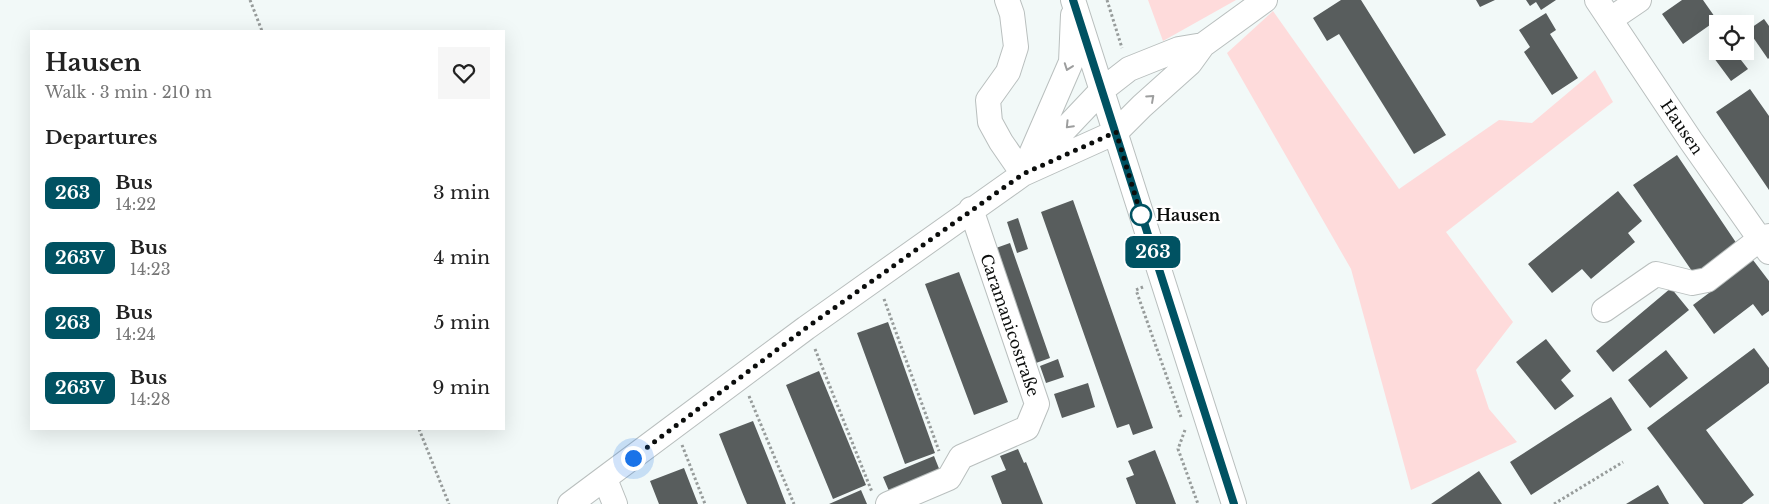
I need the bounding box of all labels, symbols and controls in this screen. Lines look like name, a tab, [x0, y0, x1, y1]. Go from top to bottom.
map controls	[1709, 15, 1754, 60]
button: locate	[1709, 15, 1754, 60]
button: heart	[438, 47, 490, 99]
text: Hausen	[45, 48, 141, 77]
one-way arrow	[1064, 62, 1074, 71]
text: Walk · 3 min · 210 m	[45, 82, 212, 102]
one-way arrow	[1146, 95, 1155, 104]
street label: Hausen	[1656, 96, 1708, 158]
one-way arrow	[1066, 120, 1075, 129]
text: Departures	[45, 126, 157, 149]
text: Bus	[115, 171, 153, 194]
text: 3 min	[433, 181, 490, 204]
text: 263	[55, 182, 90, 204]
text: 14:22	[115, 194, 156, 214]
marker: Hausen	[1130, 204, 1152, 226]
place label: Hausen	[1156, 205, 1220, 225]
text: Bus	[130, 236, 167, 259]
line badge: 263	[1124, 236, 1182, 268]
text: 263	[1135, 241, 1171, 263]
text: 4 min	[433, 246, 490, 269]
text: 263V	[55, 247, 105, 269]
street label: Caramanicostraße	[976, 251, 1044, 399]
text: 14:23	[130, 259, 171, 279]
text: Bus	[115, 301, 153, 324]
text: 5 min	[434, 311, 490, 334]
text: 263	[55, 312, 90, 334]
text: 14:24	[115, 324, 156, 344]
text: Bus	[130, 366, 167, 389]
text: 9 min	[432, 376, 490, 399]
text: 263V	[55, 377, 105, 399]
text: 14:28	[130, 389, 170, 409]
your location	[621, 446, 646, 471]

